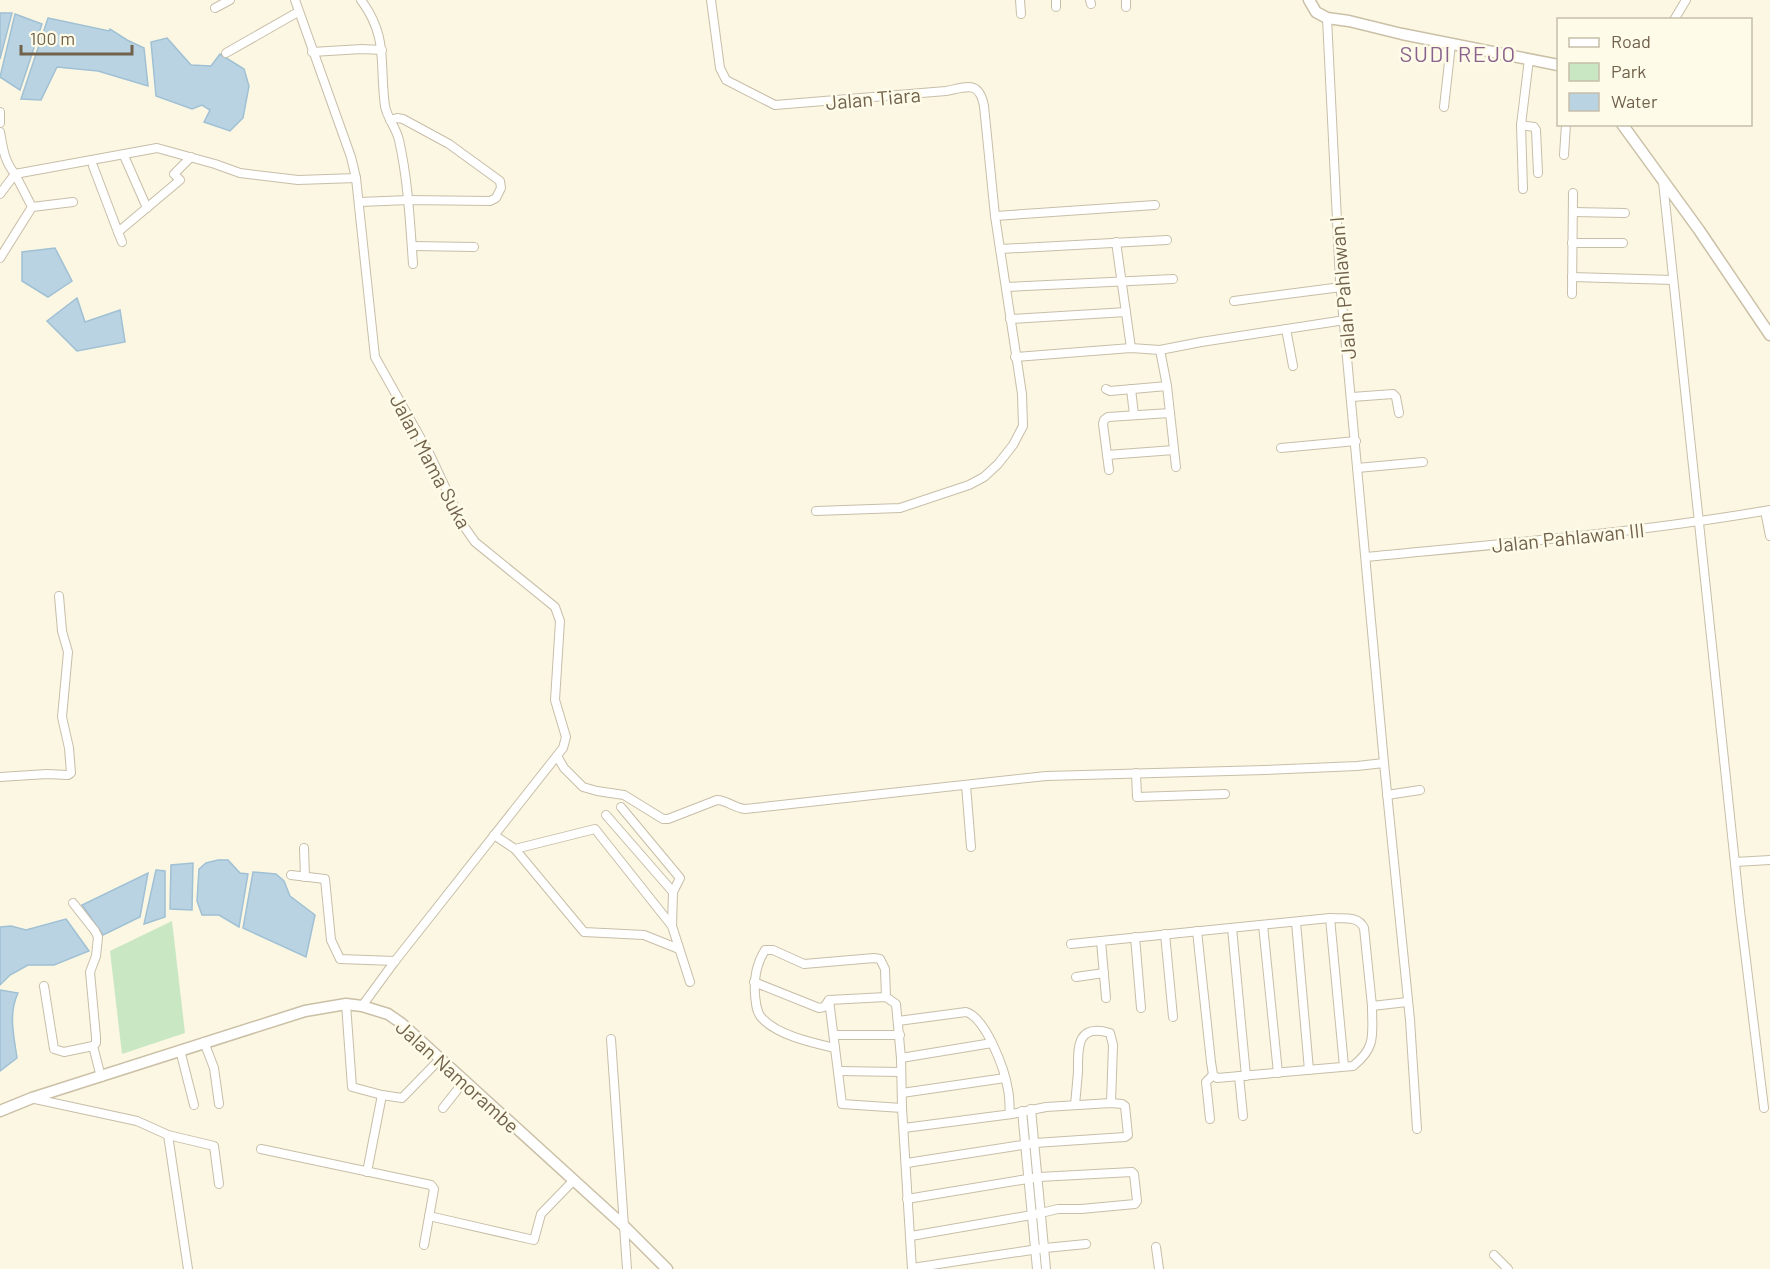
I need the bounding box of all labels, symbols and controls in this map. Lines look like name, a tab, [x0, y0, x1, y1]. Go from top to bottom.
scale bar	[21, 18, 132, 56]
legend	[1557, 18, 1752, 126]
text: 100 m	[30, 27, 75, 49]
text: Road	[1611, 30, 1651, 52]
district label: SUDI REJO	[1399, 40, 1517, 66]
text: Park	[1611, 60, 1646, 82]
street label: Jalan Tiara	[825, 82, 921, 114]
text: Water	[1611, 90, 1658, 112]
street label: Jalan Pahlawan I	[1324, 216, 1360, 360]
street label: Jalan Mama Suka	[385, 390, 477, 532]
street label: Jalan Pahlawan III	[1490, 517, 1646, 557]
street label: Jalan Namorambe	[391, 1014, 525, 1138]

